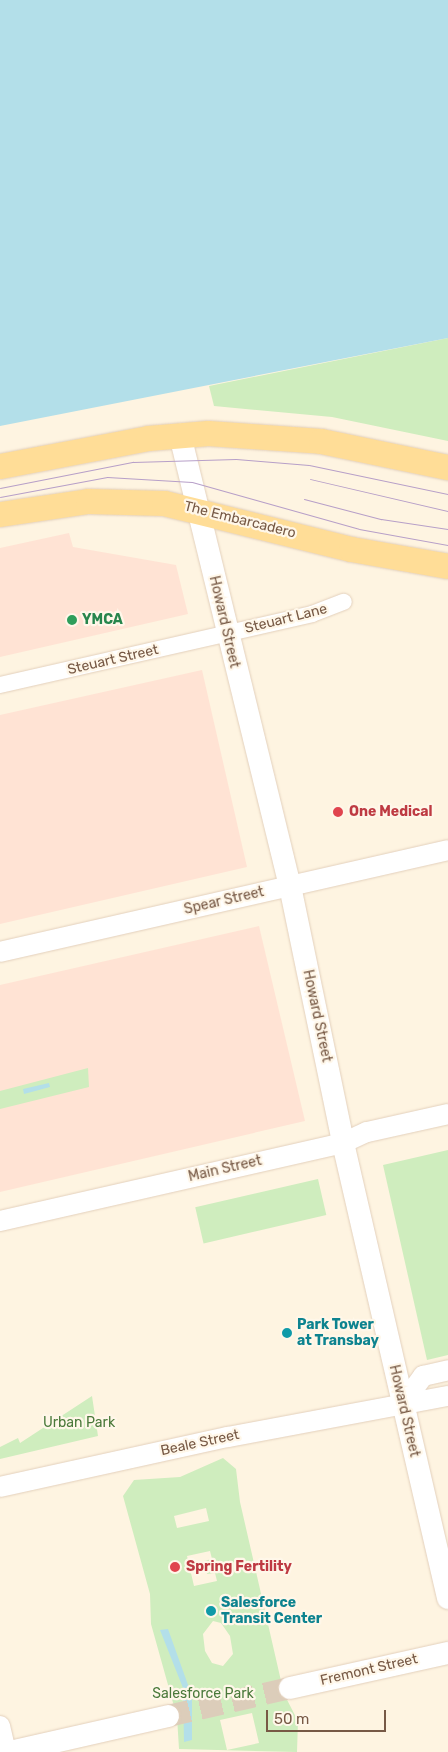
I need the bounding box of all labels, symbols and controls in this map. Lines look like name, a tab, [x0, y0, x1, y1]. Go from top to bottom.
street label: The Embarcadero	[182, 498, 298, 542]
street label: Howard Street	[205, 574, 243, 670]
street label: Steuart Lane	[243, 601, 329, 637]
place label: YMCA	[82, 612, 123, 628]
marker: YMCA	[66, 614, 78, 626]
street label: Steuart Street	[66, 641, 160, 679]
place label: One Medical	[349, 804, 433, 820]
marker: One Medical	[331, 805, 345, 819]
street label: Spear Street	[182, 884, 266, 918]
street label: Howard Street	[299, 968, 335, 1064]
street label: Main Street	[187, 1152, 263, 1186]
place label: Park Tower at Transbay	[297, 1317, 379, 1350]
marker: Park Tower at Transbay	[281, 1327, 293, 1339]
street label: Howard Street	[385, 1363, 423, 1459]
park label: Urban Park	[43, 1415, 115, 1431]
street label: Beale Street	[159, 1426, 241, 1460]
place label: Spring Fertility	[186, 1559, 292, 1575]
marker: Spring Fertility	[168, 1560, 182, 1574]
place label: Salesforce Transit Center	[221, 1595, 322, 1628]
marker: Salesforce Transit Center	[205, 1605, 217, 1617]
street label: Fremont Street	[319, 1651, 419, 1689]
park label: Salesforce Park	[152, 1686, 254, 1702]
scale bar	[268, 1700, 388, 1732]
text: 50 m	[274, 1710, 309, 1728]

